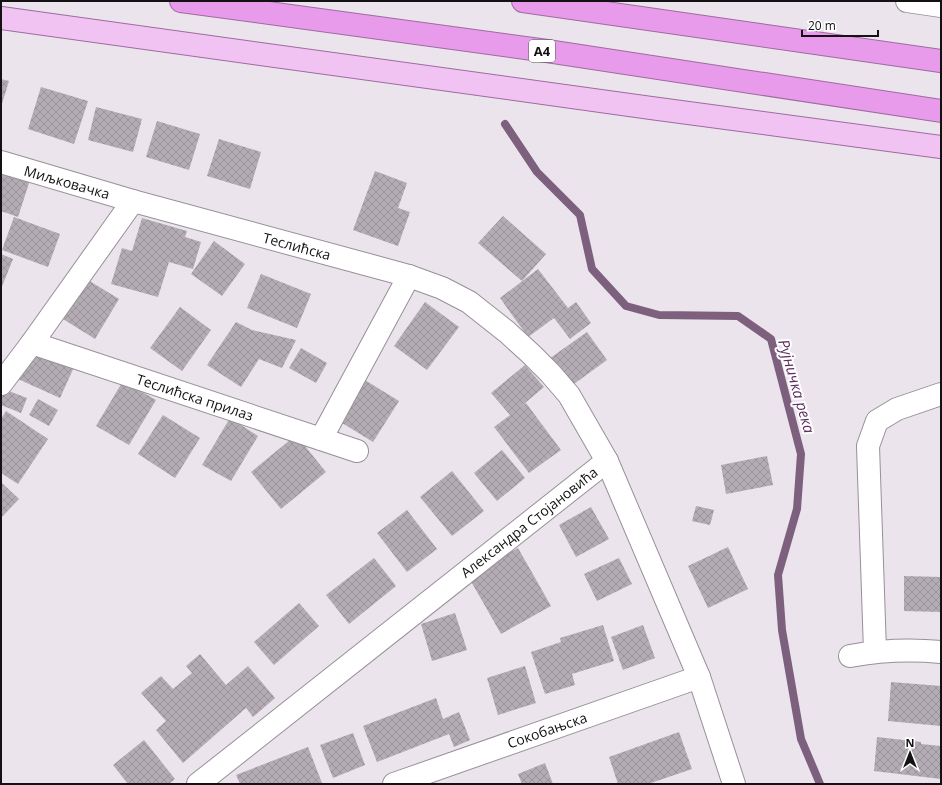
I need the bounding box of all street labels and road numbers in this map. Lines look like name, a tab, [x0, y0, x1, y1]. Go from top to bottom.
road number: A4	[529, 40, 555, 62]
street label: Миљковачка	[22, 161, 112, 203]
street label: Теслићска	[261, 228, 333, 264]
street label: Теслићска прилаз	[134, 369, 256, 425]
street label: Александра Стојановића	[457, 462, 601, 582]
street label: Сокобањска	[505, 707, 589, 753]

